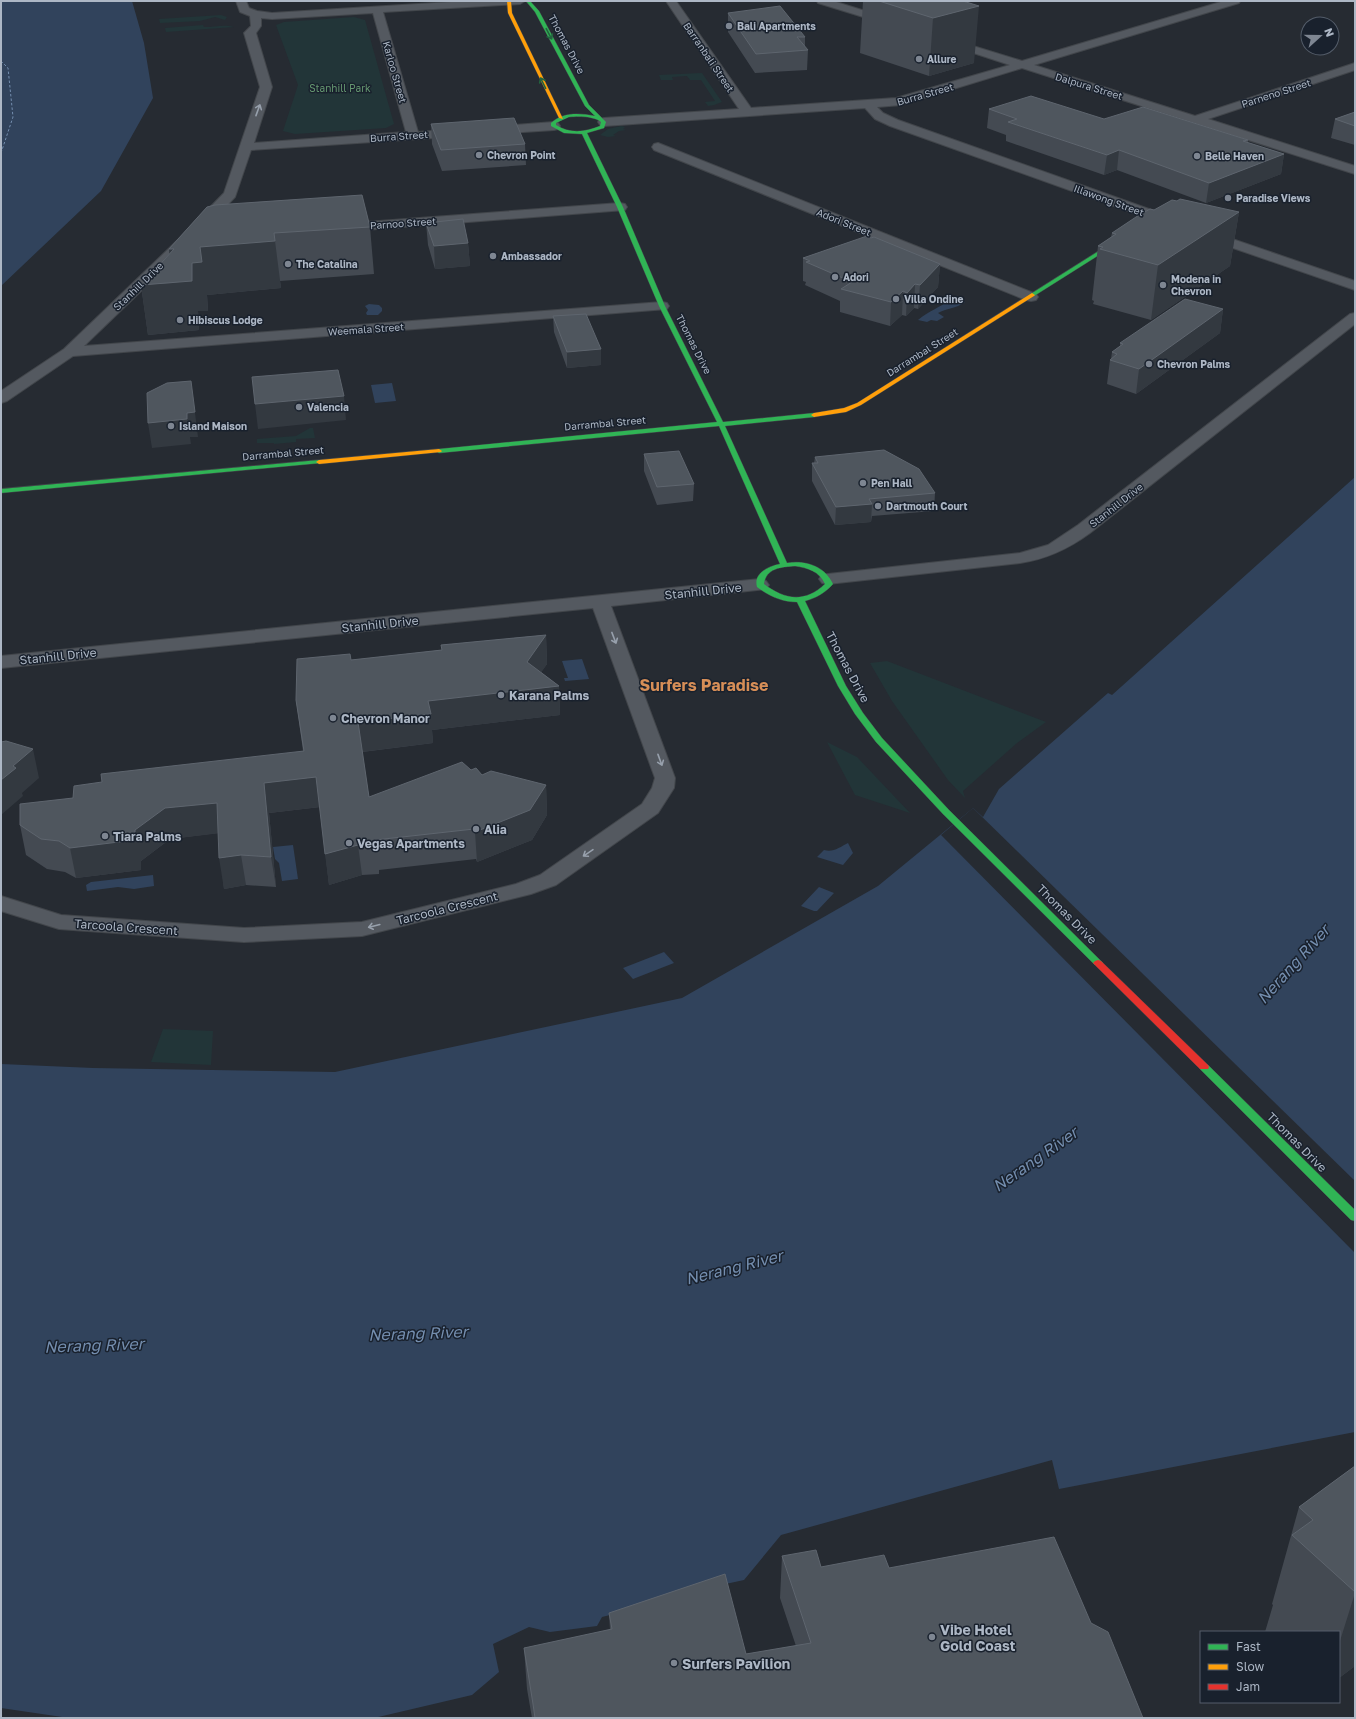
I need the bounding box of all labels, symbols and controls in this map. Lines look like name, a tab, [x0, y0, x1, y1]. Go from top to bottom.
street label: Thomas Drive	[546, 12, 588, 76]
north arrow	[1300, 16, 1340, 56]
street label: Barranbali Street	[681, 20, 737, 94]
place label: Bali Apartments	[737, 20, 816, 32]
marker: Bali Apartments	[724, 21, 734, 31]
text: N	[1322, 26, 1337, 38]
one-way arrow	[545, 27, 553, 39]
street label: Karloo Street	[380, 40, 410, 104]
place label: Allure	[927, 53, 956, 65]
marker: Allure	[914, 54, 924, 64]
street label: Dalpura Street	[1054, 70, 1124, 102]
street label: Parneno Street	[1240, 76, 1312, 110]
one-way arrow	[539, 78, 546, 90]
street label: Burra Street	[895, 80, 955, 108]
park label: Stanhill Park	[309, 82, 371, 94]
one-way arrow	[255, 104, 263, 116]
street label: Burra Street	[370, 128, 428, 144]
place label: Chevron Point	[487, 149, 556, 161]
marker: Chevron Point	[474, 150, 484, 160]
place label: Belle Haven	[1205, 150, 1264, 162]
marker: Belle Haven	[1192, 151, 1202, 161]
street label: Illawong Street	[1072, 182, 1146, 218]
place label: Paradise Views	[1236, 192, 1311, 204]
marker: Paradise Views	[1223, 193, 1233, 203]
street label: Adori Street	[815, 206, 873, 238]
street label: Parnoo Street	[370, 215, 436, 231]
place label: Ambassador	[501, 250, 562, 262]
marker: Ambassador	[488, 251, 498, 261]
place label: The Catalina	[296, 258, 358, 270]
street label: Stanhill Drive	[111, 259, 166, 313]
marker: The Catalina	[283, 259, 293, 269]
place label: Adori	[843, 271, 869, 283]
marker: Adori	[830, 272, 840, 282]
place label: Modena in Chevron	[1171, 273, 1221, 297]
marker: Modena in Chevron	[1158, 280, 1168, 290]
place label: Villa Ondine	[904, 293, 964, 305]
marker: Villa Ondine	[891, 294, 901, 304]
street label: Thomas Drive	[674, 312, 714, 376]
place label: Hibiscus Lodge	[188, 314, 263, 326]
marker: Hibiscus Lodge	[175, 315, 185, 325]
street label: Weemala Street	[328, 320, 404, 338]
street label: Darrambal Street	[884, 325, 960, 379]
place label: Chevron Palms	[1157, 358, 1231, 370]
marker: Chevron Palms	[1144, 359, 1154, 369]
place label: Valencia	[307, 401, 349, 413]
marker: Valencia	[294, 402, 304, 412]
street label: Darrambal Street	[564, 413, 646, 433]
place label: Island Maison	[179, 420, 247, 432]
marker: Island Maison	[166, 421, 176, 431]
street label: Darrambal Street	[242, 443, 324, 463]
place label: Pen Hall	[871, 477, 913, 489]
marker: Pen Hall	[858, 478, 868, 488]
street label: Stanhill Drive	[1087, 480, 1145, 530]
place label: Dartmouth Court	[886, 500, 967, 512]
marker: Dartmouth Court	[873, 501, 883, 511]
street label: Stanhill Drive	[664, 579, 742, 603]
street label: Stanhill Drive	[341, 612, 419, 636]
street label: Thomas Drive	[823, 629, 873, 705]
one-way arrow	[611, 632, 619, 644]
street label: Stanhill Drive	[19, 644, 97, 668]
district label: Surfers Paradise	[640, 675, 768, 695]
place label: Karana Palms	[509, 688, 590, 703]
marker: Karana Palms	[496, 690, 506, 700]
place label: Chevron Manor	[341, 711, 430, 726]
marker: Chevron Manor	[328, 713, 338, 723]
one-way arrow	[656, 753, 664, 765]
place label: Alia	[484, 822, 507, 837]
marker: Alia	[471, 824, 481, 834]
place label: Tiara Palms	[113, 829, 182, 844]
marker: Tiara Palms	[100, 831, 110, 841]
place label: Vegas Apartments	[357, 836, 465, 851]
marker: Vegas Apartments	[344, 838, 354, 848]
one-way arrow	[583, 849, 594, 857]
street label: Thomas Drive	[1034, 881, 1100, 947]
street label: Tarcoola Crescent	[395, 888, 499, 928]
street label: Tarcoola Crescent	[74, 916, 179, 938]
water label: Nerang River	[1252, 918, 1336, 1008]
one-way arrow	[368, 922, 381, 930]
street label: Thomas Drive	[1264, 1109, 1330, 1175]
water label: Nerang River	[988, 1121, 1084, 1196]
water label: Nerang River	[683, 1245, 787, 1289]
water label: Nerang River	[368, 1321, 471, 1345]
water label: Nerang River	[44, 1333, 147, 1357]
place label: Vibe Hotel Gold Coast	[940, 1621, 1016, 1654]
legend	[1200, 1631, 1340, 1703]
marker: Vibe Hotel Gold Coast	[927, 1632, 937, 1642]
text: Fast	[1236, 1639, 1261, 1654]
place label: Surfers Pavilion	[682, 1655, 790, 1672]
marker: Surfers Pavilion	[669, 1658, 679, 1668]
text: Slow	[1236, 1659, 1264, 1674]
text: Jam	[1236, 1679, 1260, 1694]

